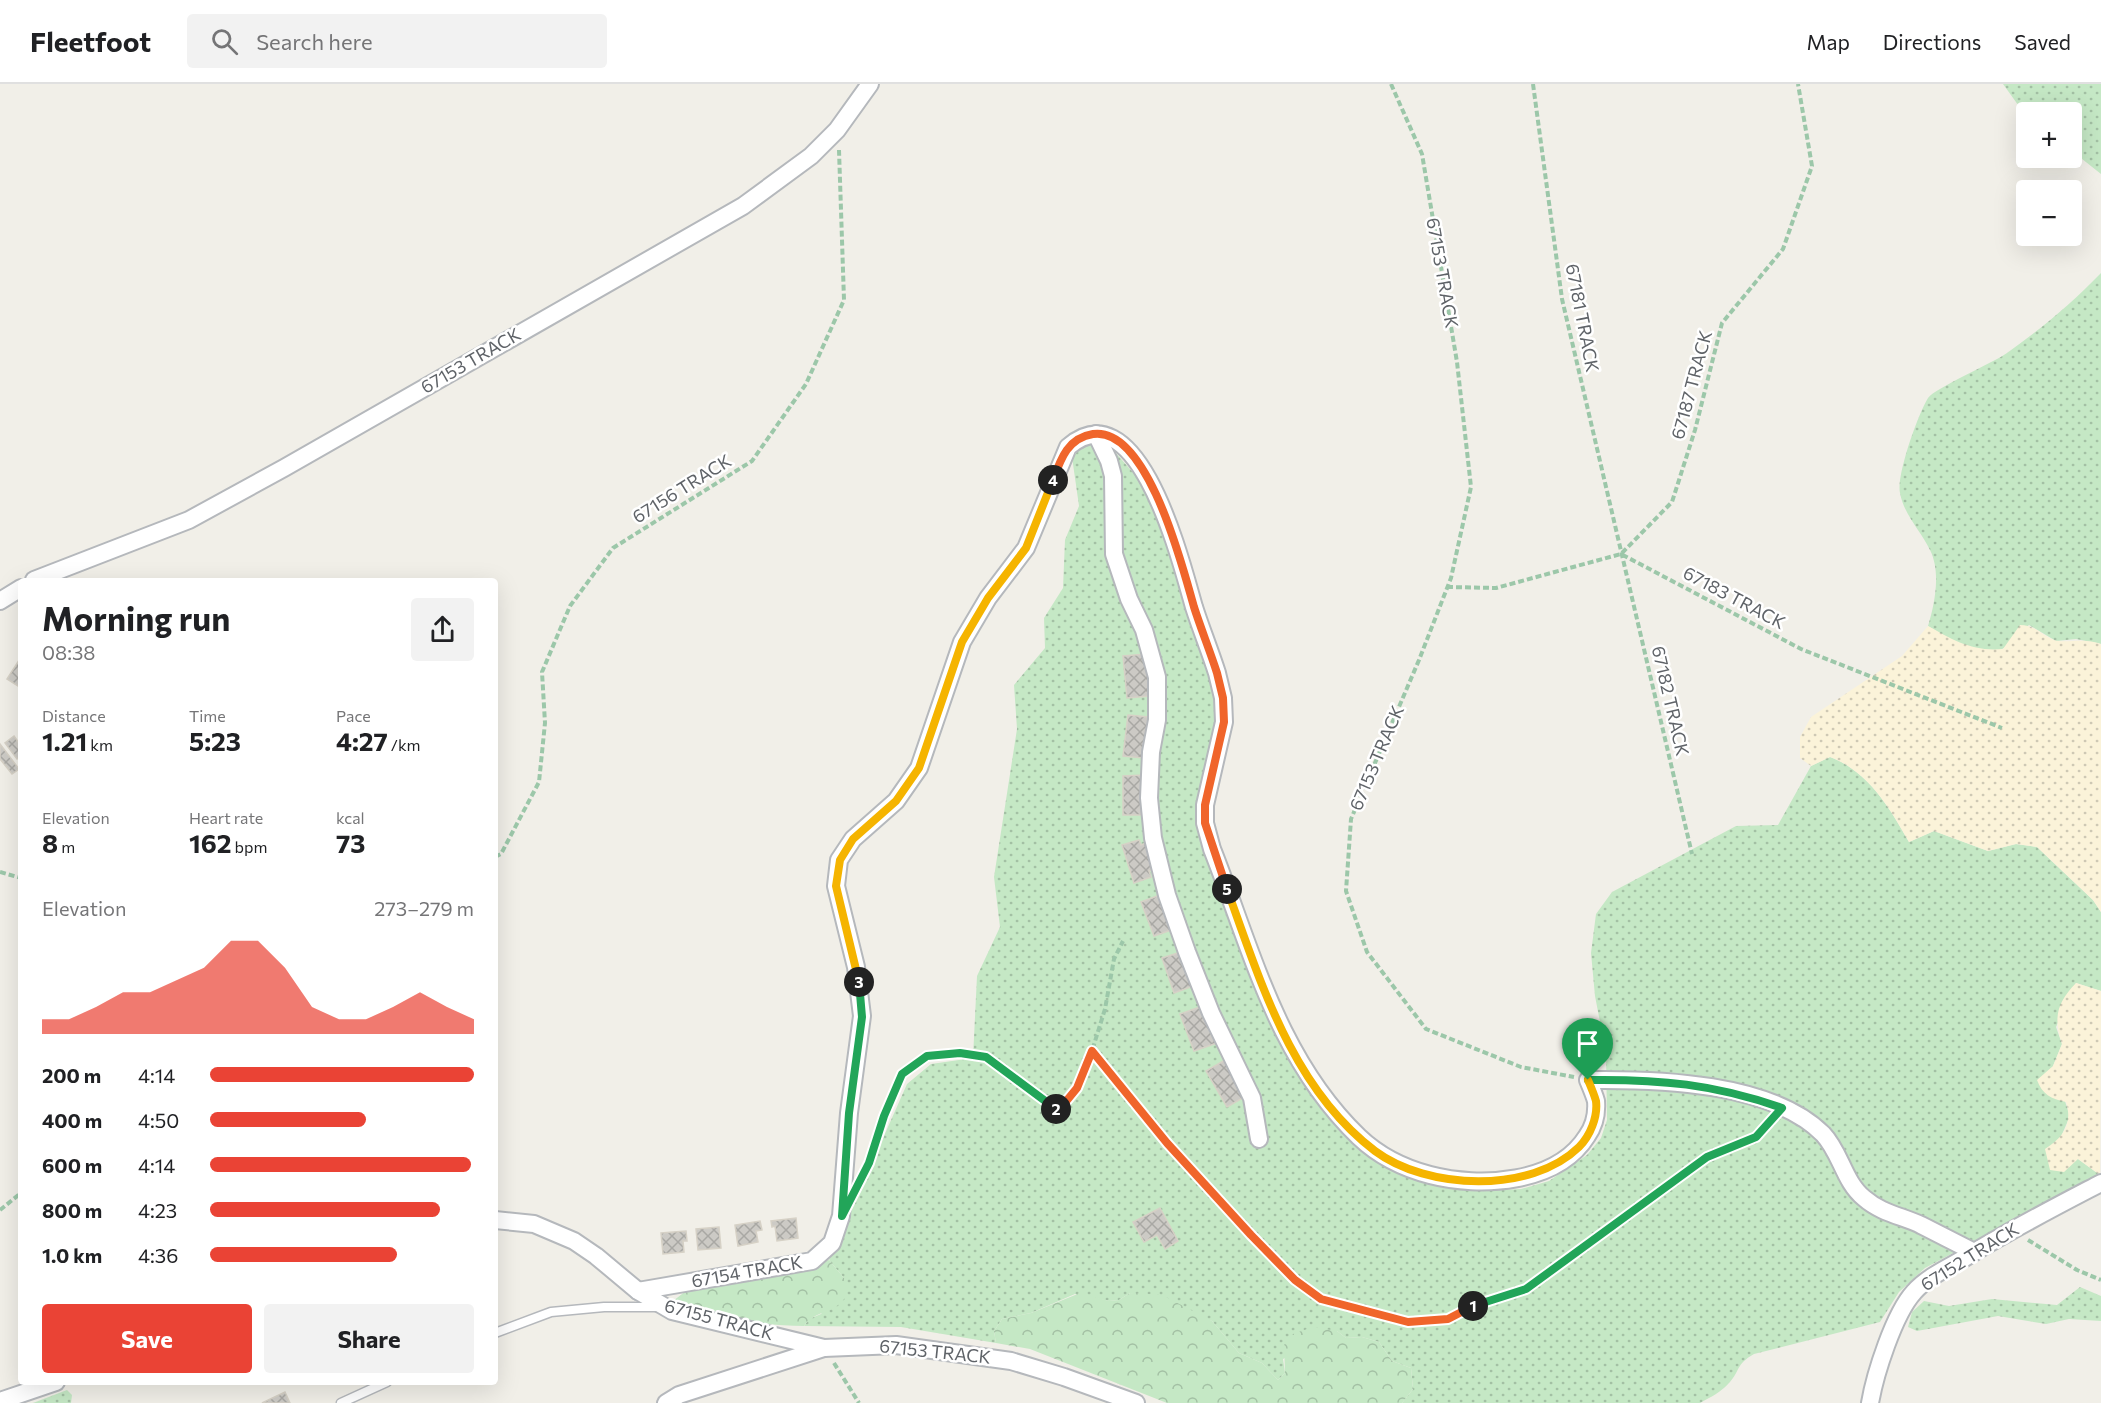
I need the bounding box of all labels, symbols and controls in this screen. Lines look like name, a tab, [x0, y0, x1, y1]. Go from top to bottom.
search box	[187, 14, 607, 68]
text: Fleetfoot	[30, 24, 151, 58]
icon: search	[208, 25, 241, 58]
text: Search here	[256, 28, 373, 55]
text: Map	[1807, 29, 1850, 54]
text: Directions	[1883, 29, 1981, 54]
text: Saved	[2014, 29, 2071, 54]
map controls	[2016, 102, 2082, 246]
button: +	[2016, 102, 2082, 168]
button: −	[2016, 180, 2082, 246]
street label: 67153 TRACK	[1422, 216, 1464, 330]
street label: 67181 TRACK	[1562, 262, 1604, 374]
street label: 67153 TRACK	[417, 323, 524, 398]
street label: 67187 TRACK	[1666, 328, 1716, 442]
street label: 67156 TRACK	[628, 449, 735, 527]
pin: 4	[1038, 465, 1068, 495]
text: 4	[1048, 470, 1058, 489]
street label: 67183 TRACK	[1680, 561, 1789, 633]
text: Morning run	[42, 597, 230, 638]
button: share	[411, 598, 474, 661]
text: 08:38	[42, 640, 95, 664]
street label: 67182 TRACK	[1648, 644, 1694, 758]
street label: 67153 TRACK	[1344, 702, 1408, 813]
text: Distance	[42, 706, 106, 725]
text: Time	[189, 706, 226, 725]
text: Pace	[336, 706, 371, 725]
text: 1.21	[42, 725, 87, 756]
text: 5:23	[189, 725, 241, 756]
text: 4:27	[336, 725, 388, 756]
text: km	[87, 735, 113, 754]
text: /km	[388, 735, 421, 754]
text: Elevation	[42, 808, 110, 827]
text: Heart rate	[189, 808, 263, 827]
text: kcal	[336, 808, 365, 827]
text: 8	[42, 827, 58, 858]
text: 162	[189, 827, 231, 858]
text: 73	[336, 827, 365, 858]
text: m	[58, 837, 75, 856]
text: bpm	[231, 837, 267, 856]
pin: 5	[1212, 874, 1242, 904]
text: 5	[1222, 879, 1232, 898]
text: Elevation	[42, 896, 127, 920]
text: 273–279 m	[374, 896, 474, 920]
pin: 3	[844, 967, 874, 997]
text: 3	[854, 972, 864, 991]
pin	[1562, 1018, 1613, 1080]
icon: arrive	[1571, 1027, 1604, 1060]
text: 200 m	[42, 1063, 101, 1087]
text: 4:14	[138, 1063, 175, 1087]
pin: 2	[1041, 1094, 1071, 1124]
text: 2	[1051, 1099, 1061, 1118]
text: 400 m	[42, 1108, 102, 1132]
text: 4:50	[138, 1108, 179, 1132]
text: 600 m	[42, 1153, 102, 1177]
text: 4:14	[138, 1153, 175, 1177]
text: 800 m	[42, 1198, 102, 1222]
text: 4:23	[138, 1198, 177, 1222]
street label: 67152 TRACK	[1916, 1217, 2023, 1295]
text: 1.0 km	[42, 1243, 102, 1267]
text: 4:36	[138, 1243, 178, 1267]
street label: 67154 TRACK	[690, 1250, 804, 1292]
pin: 1	[1458, 1291, 1488, 1321]
street label: 67155 TRACK	[662, 1294, 776, 1344]
text: 1	[1469, 1296, 1477, 1315]
button: Save	[42, 1304, 252, 1373]
button: Share	[264, 1304, 474, 1373]
street label: 67153 TRACK	[878, 1334, 992, 1368]

